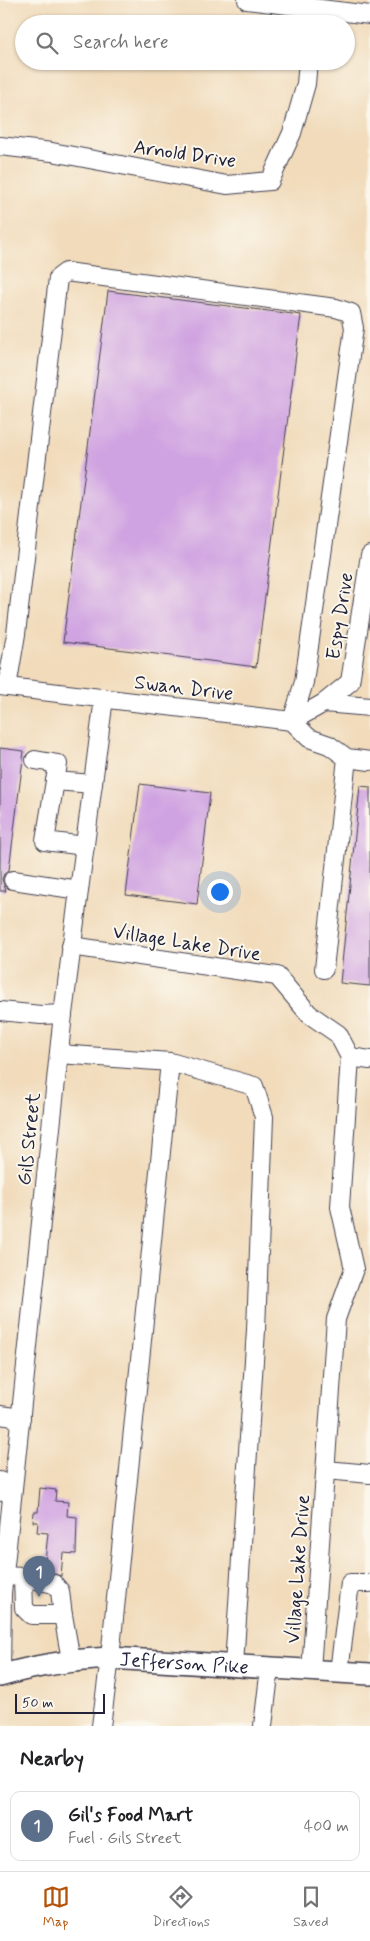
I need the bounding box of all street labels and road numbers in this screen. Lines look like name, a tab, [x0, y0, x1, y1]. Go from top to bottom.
street label: Arnold Drive	[132, 134, 238, 175]
street label: Espy Drive	[320, 571, 361, 662]
street label: Swan Drive	[133, 669, 235, 708]
street label: Village Lake Drive	[111, 918, 263, 969]
street label: Gils Street	[11, 1091, 48, 1187]
street label: Village Lake Drive	[280, 1493, 317, 1645]
street label: Jefferson Pike	[119, 1647, 249, 1682]

